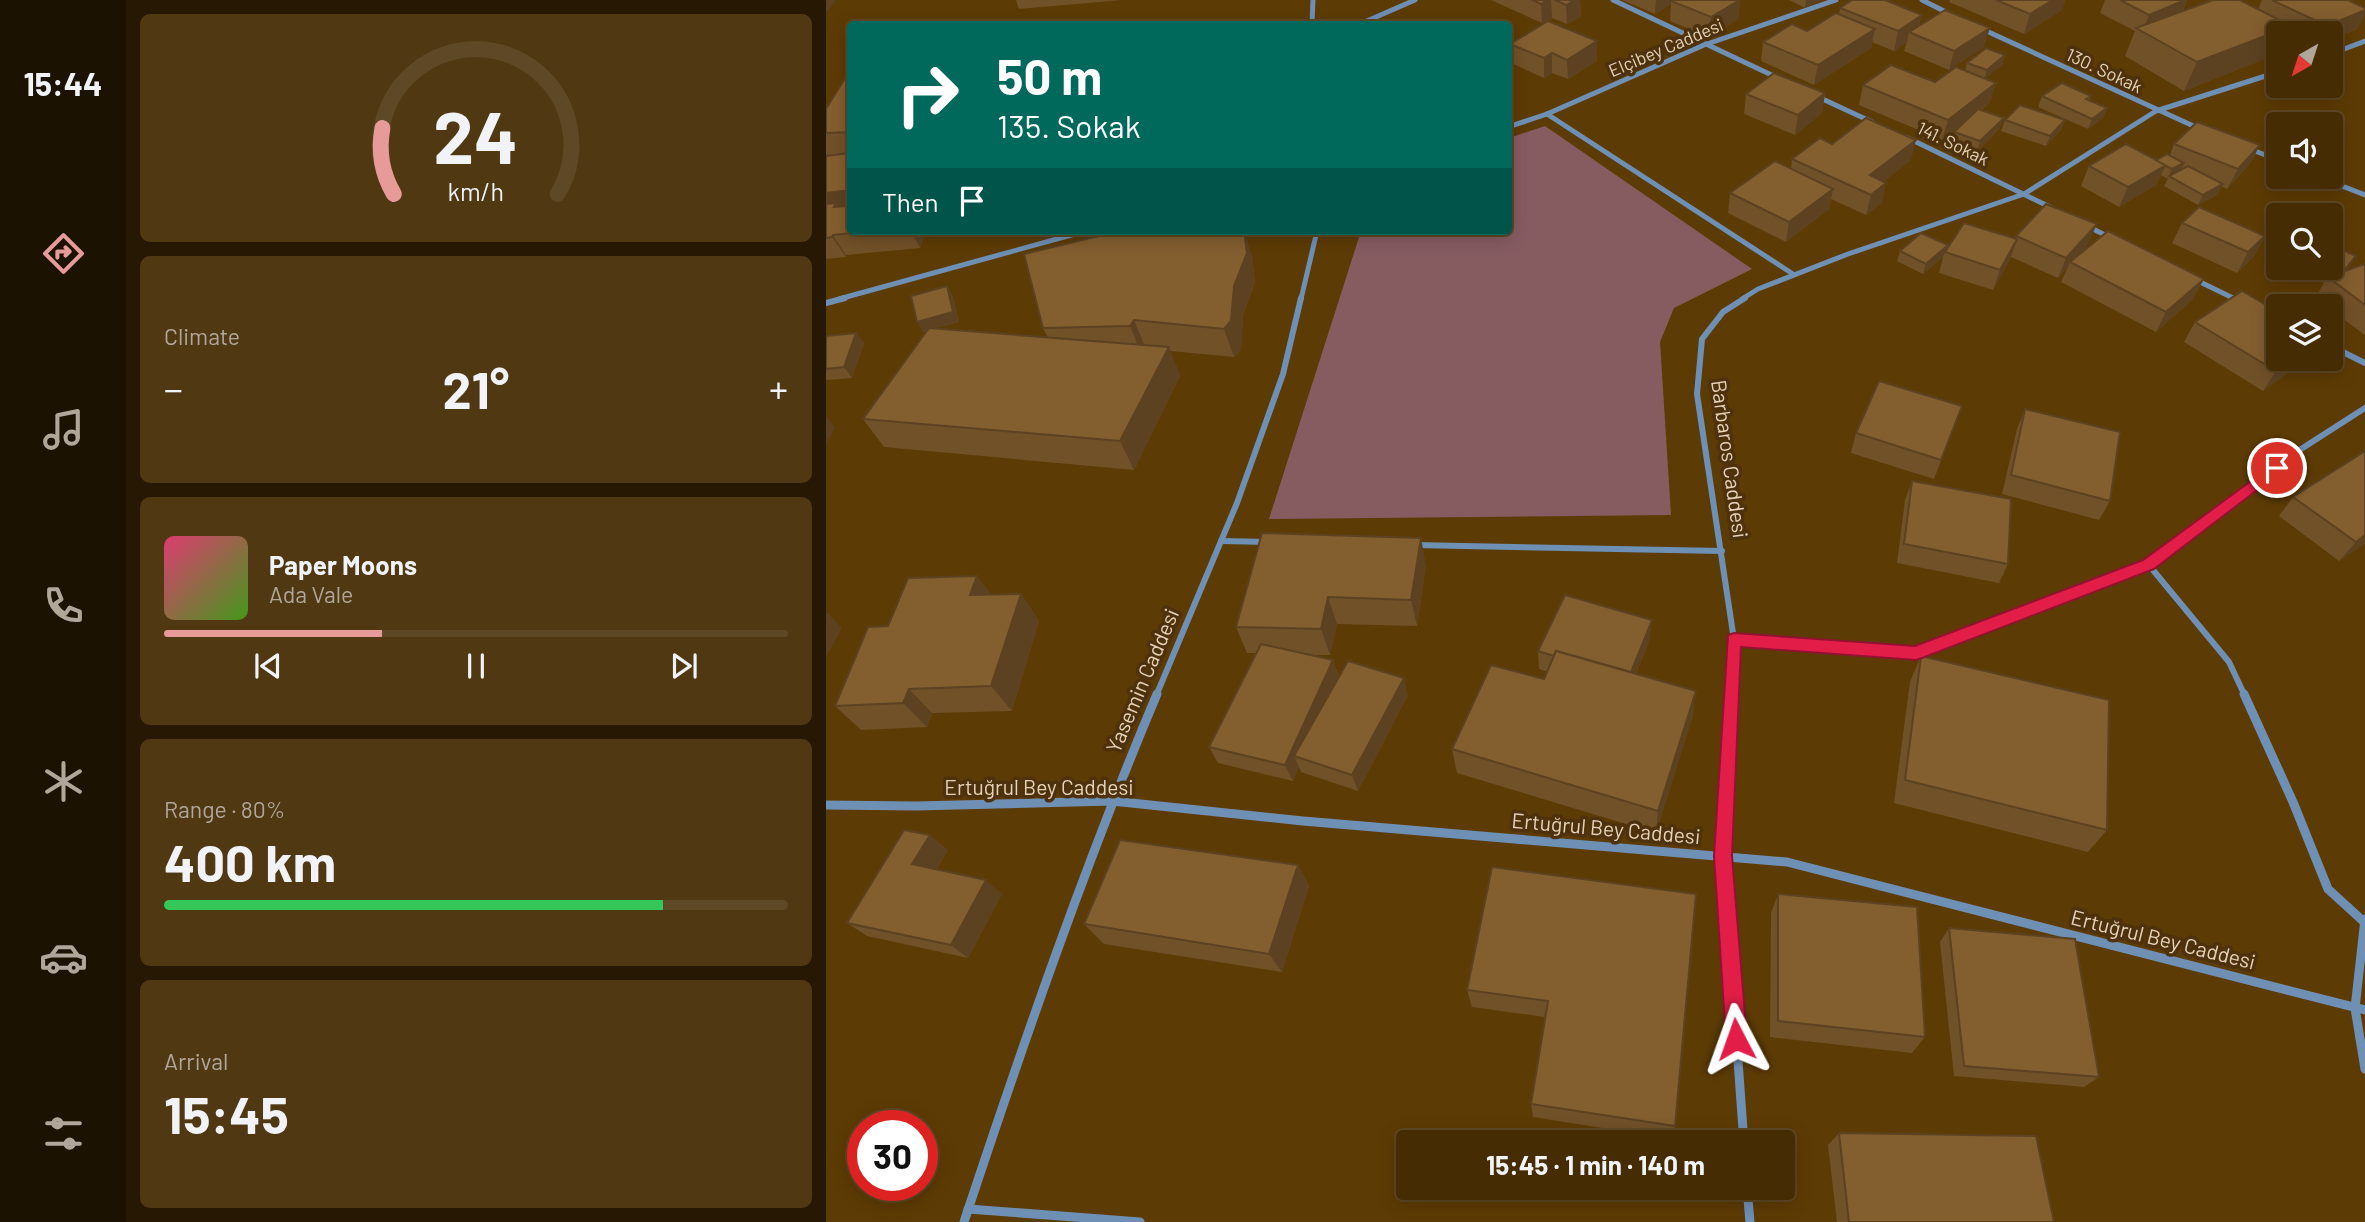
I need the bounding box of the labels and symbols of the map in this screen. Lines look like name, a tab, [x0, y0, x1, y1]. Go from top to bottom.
street label: Elçibey Caddesi	[1605, 13, 1726, 81]
north arrow	[2266, 21, 2343, 98]
street label: 130. Sokak	[2063, 43, 2146, 97]
street label: 141. Sokak	[1914, 116, 1993, 170]
street label: Barbaros Caddesi	[1707, 378, 1754, 540]
pin	[2247, 438, 2307, 498]
street label: Yasemin Caddesi	[1100, 605, 1183, 756]
street label: Ertuğrul Bey Caddesi	[944, 774, 1134, 799]
street label: Ertuğrul Bey Caddesi	[1511, 807, 1702, 848]
street label: Ertuğrul Bey Caddesi	[2068, 904, 2258, 974]
position arrow	[1699, 1002, 1773, 1076]
speed limit sign: 30	[847, 1110, 938, 1201]

